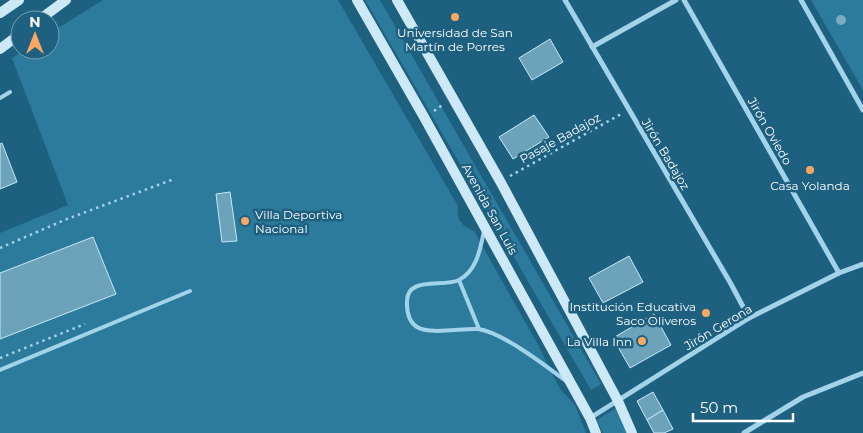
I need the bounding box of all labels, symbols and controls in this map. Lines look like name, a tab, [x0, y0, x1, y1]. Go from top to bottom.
north arrow	[10, 10, 60, 60]
marker: Universidad de San Martín de Porres	[449, 11, 461, 23]
text: N	[29, 13, 41, 31]
place label: Universidad de San Martín de Porres	[397, 25, 513, 54]
street label: Jirón Oviedo	[744, 94, 795, 167]
street label: Pasaje Badajoz	[517, 110, 603, 166]
street label: Jirón Badajoz	[638, 115, 693, 193]
street label: Avenida San Luis	[459, 161, 521, 257]
marker: Casa Yolanda	[804, 164, 816, 176]
place label: Casa Yolanda	[770, 178, 850, 193]
place label: Villa Deportiva Nacional	[255, 207, 342, 236]
marker: Villa Deportiva Nacional	[239, 215, 251, 227]
place label: Institución Educativa Saco Oliveros	[569, 299, 696, 328]
street label: Jirón Gerona	[680, 301, 755, 354]
marker: Institución Educativa Saco Oliveros	[700, 307, 712, 319]
place label: La Villa Inn	[567, 334, 632, 349]
marker: La Villa Inn	[636, 335, 648, 347]
scale bar	[693, 390, 793, 422]
text: 50 m	[700, 398, 738, 417]

